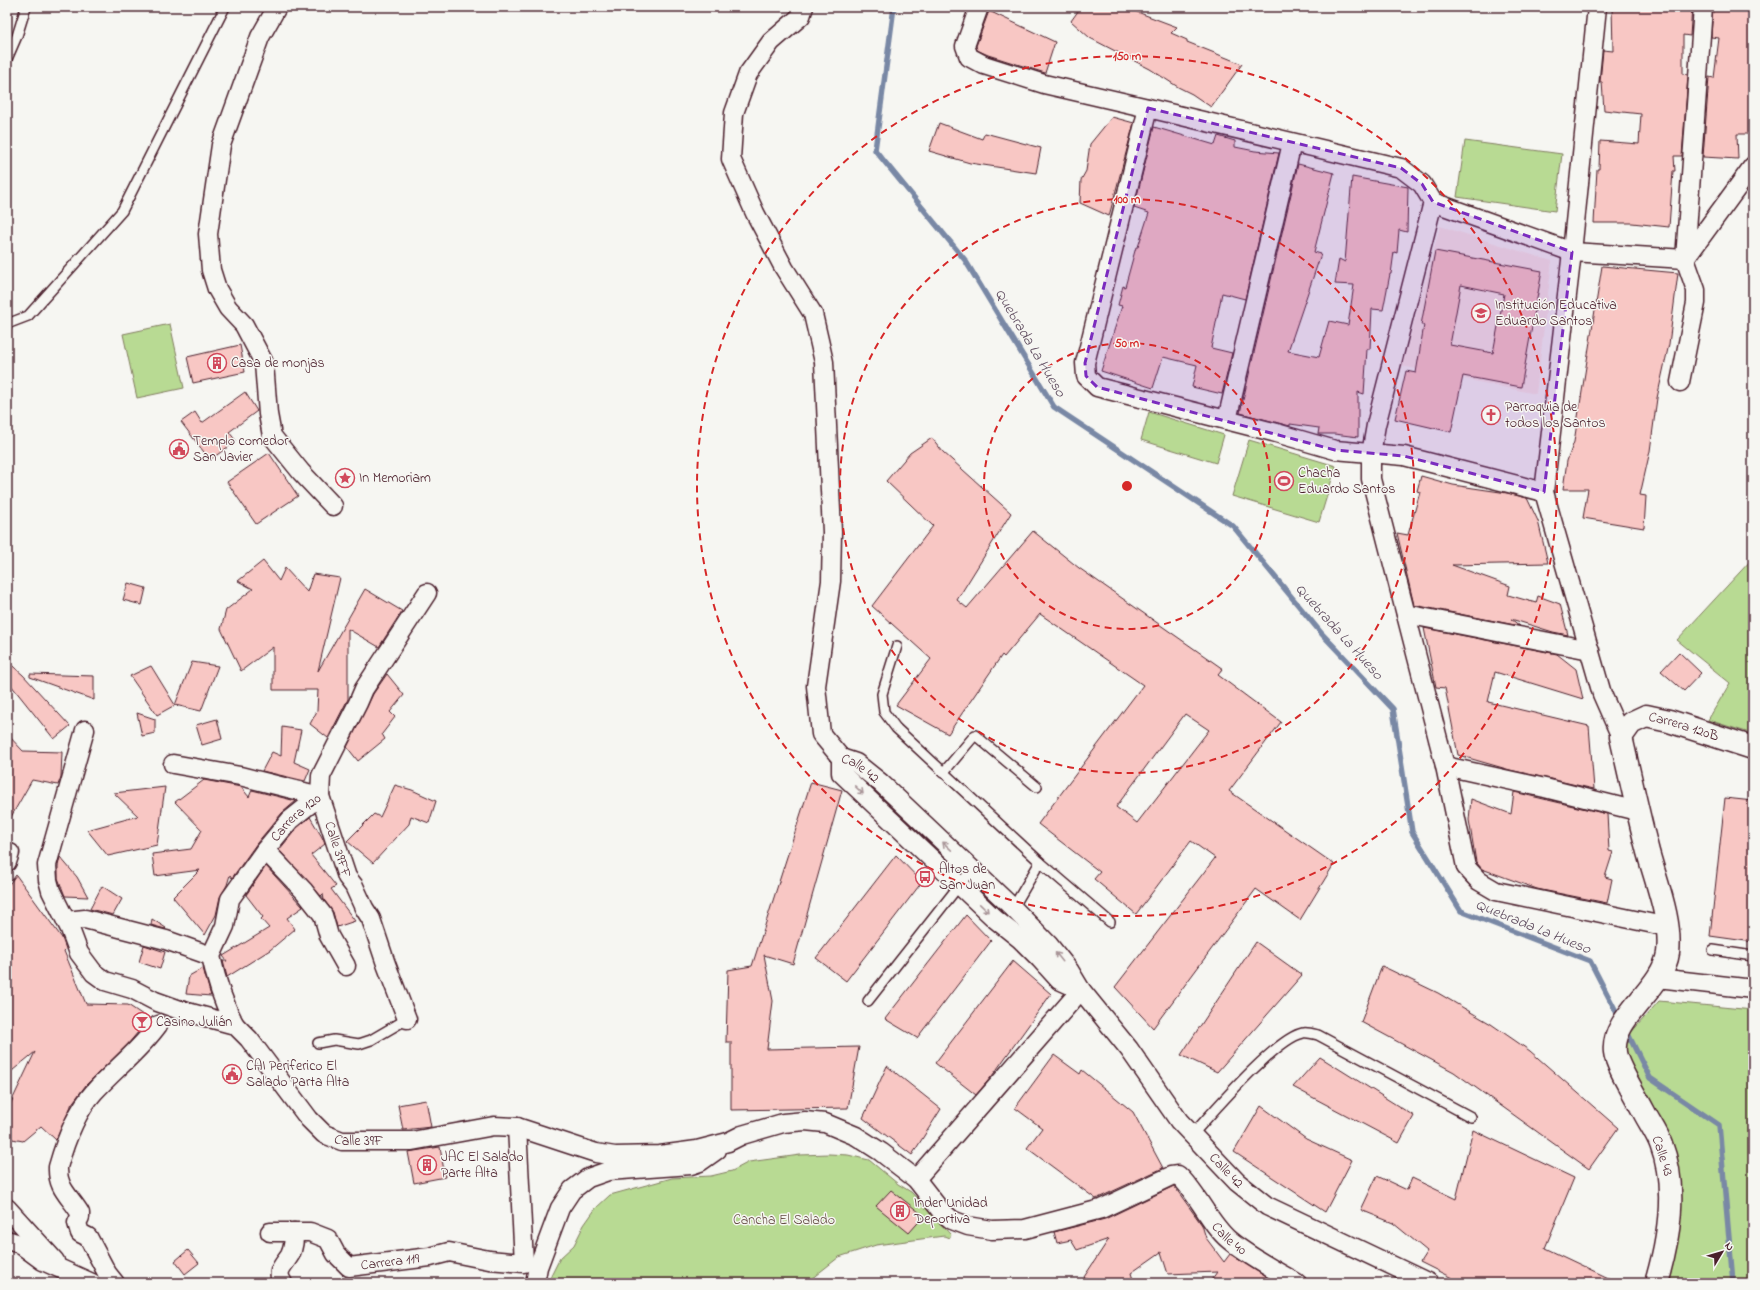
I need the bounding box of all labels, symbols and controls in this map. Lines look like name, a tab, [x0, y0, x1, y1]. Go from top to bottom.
text: 150 m	[1113, 48, 1142, 66]
text: 100 m	[1114, 191, 1141, 209]
water label: Quebrada La Hueso	[989, 285, 1072, 402]
place label: Institución Educativa Eduardo Santos	[1495, 295, 1617, 332]
school or university icon: Institución Educativa Eduardo Santos	[1470, 302, 1492, 324]
text: 50 m	[1115, 335, 1140, 353]
building icon: Casa de monjas	[206, 352, 228, 374]
place label: Casa de monjas	[231, 353, 325, 374]
place label: Parroquia de todos los Santos	[1505, 397, 1606, 434]
church icon: Parroquia de todos los Santos	[1480, 404, 1502, 426]
place label: Templo comedor San Javier	[193, 431, 289, 468]
public building icon: Templo comedor San Javier	[168, 438, 190, 460]
place label: Chacha Eduardo Santos	[1298, 463, 1395, 500]
place icon: In Memoriam	[334, 467, 356, 489]
place label: In Memoriam	[359, 468, 431, 489]
sports icon: Chacha Eduardo Santos	[1273, 470, 1295, 492]
centre of rings	[1120, 479, 1134, 493]
water label: Quebrada La Hueso	[1290, 579, 1389, 686]
street label: Carrera 120B	[1647, 706, 1722, 747]
street label: Calle 42	[838, 748, 884, 788]
one-way arrow	[854, 785, 864, 794]
street label: Carrera 120	[265, 788, 326, 846]
street label: Calle 39FF	[319, 819, 357, 880]
one-way arrow	[942, 841, 952, 851]
place label: Altos de San Juan	[939, 859, 995, 896]
bus stop icon: Altos de San Juan	[914, 866, 936, 888]
water label: Quebrada La Hueso	[1472, 894, 1595, 961]
one-way arrow	[978, 903, 988, 912]
one-way arrow	[1054, 952, 1063, 963]
bar icon: Casino Julián	[131, 1011, 153, 1033]
place label: Casino Julián	[156, 1012, 232, 1033]
place label: CAI Periferico El Salado Parta Alta	[246, 1056, 349, 1093]
public building icon: CAI Periferico El Salado Parta Alta	[221, 1063, 243, 1085]
street label: Calle 39F	[331, 1128, 383, 1152]
street label: Calle 43	[1646, 1133, 1678, 1179]
place label: JAC El Salado Parte Alta	[441, 1147, 524, 1184]
street label: Calle 42	[1204, 1148, 1248, 1194]
building icon: JAC El Salado Parte Alta	[416, 1154, 438, 1176]
place label: Inder Unidad Deportiva	[913, 1193, 988, 1230]
building icon: Inder Unidad Deportiva	[889, 1200, 911, 1222]
park label: Cancha El Salado	[733, 1210, 835, 1231]
street label: Calle 40	[1206, 1218, 1251, 1261]
north arrow	[1702, 1232, 1742, 1272]
text: N	[1720, 1239, 1738, 1254]
street label: Carrera 119	[360, 1248, 421, 1276]

